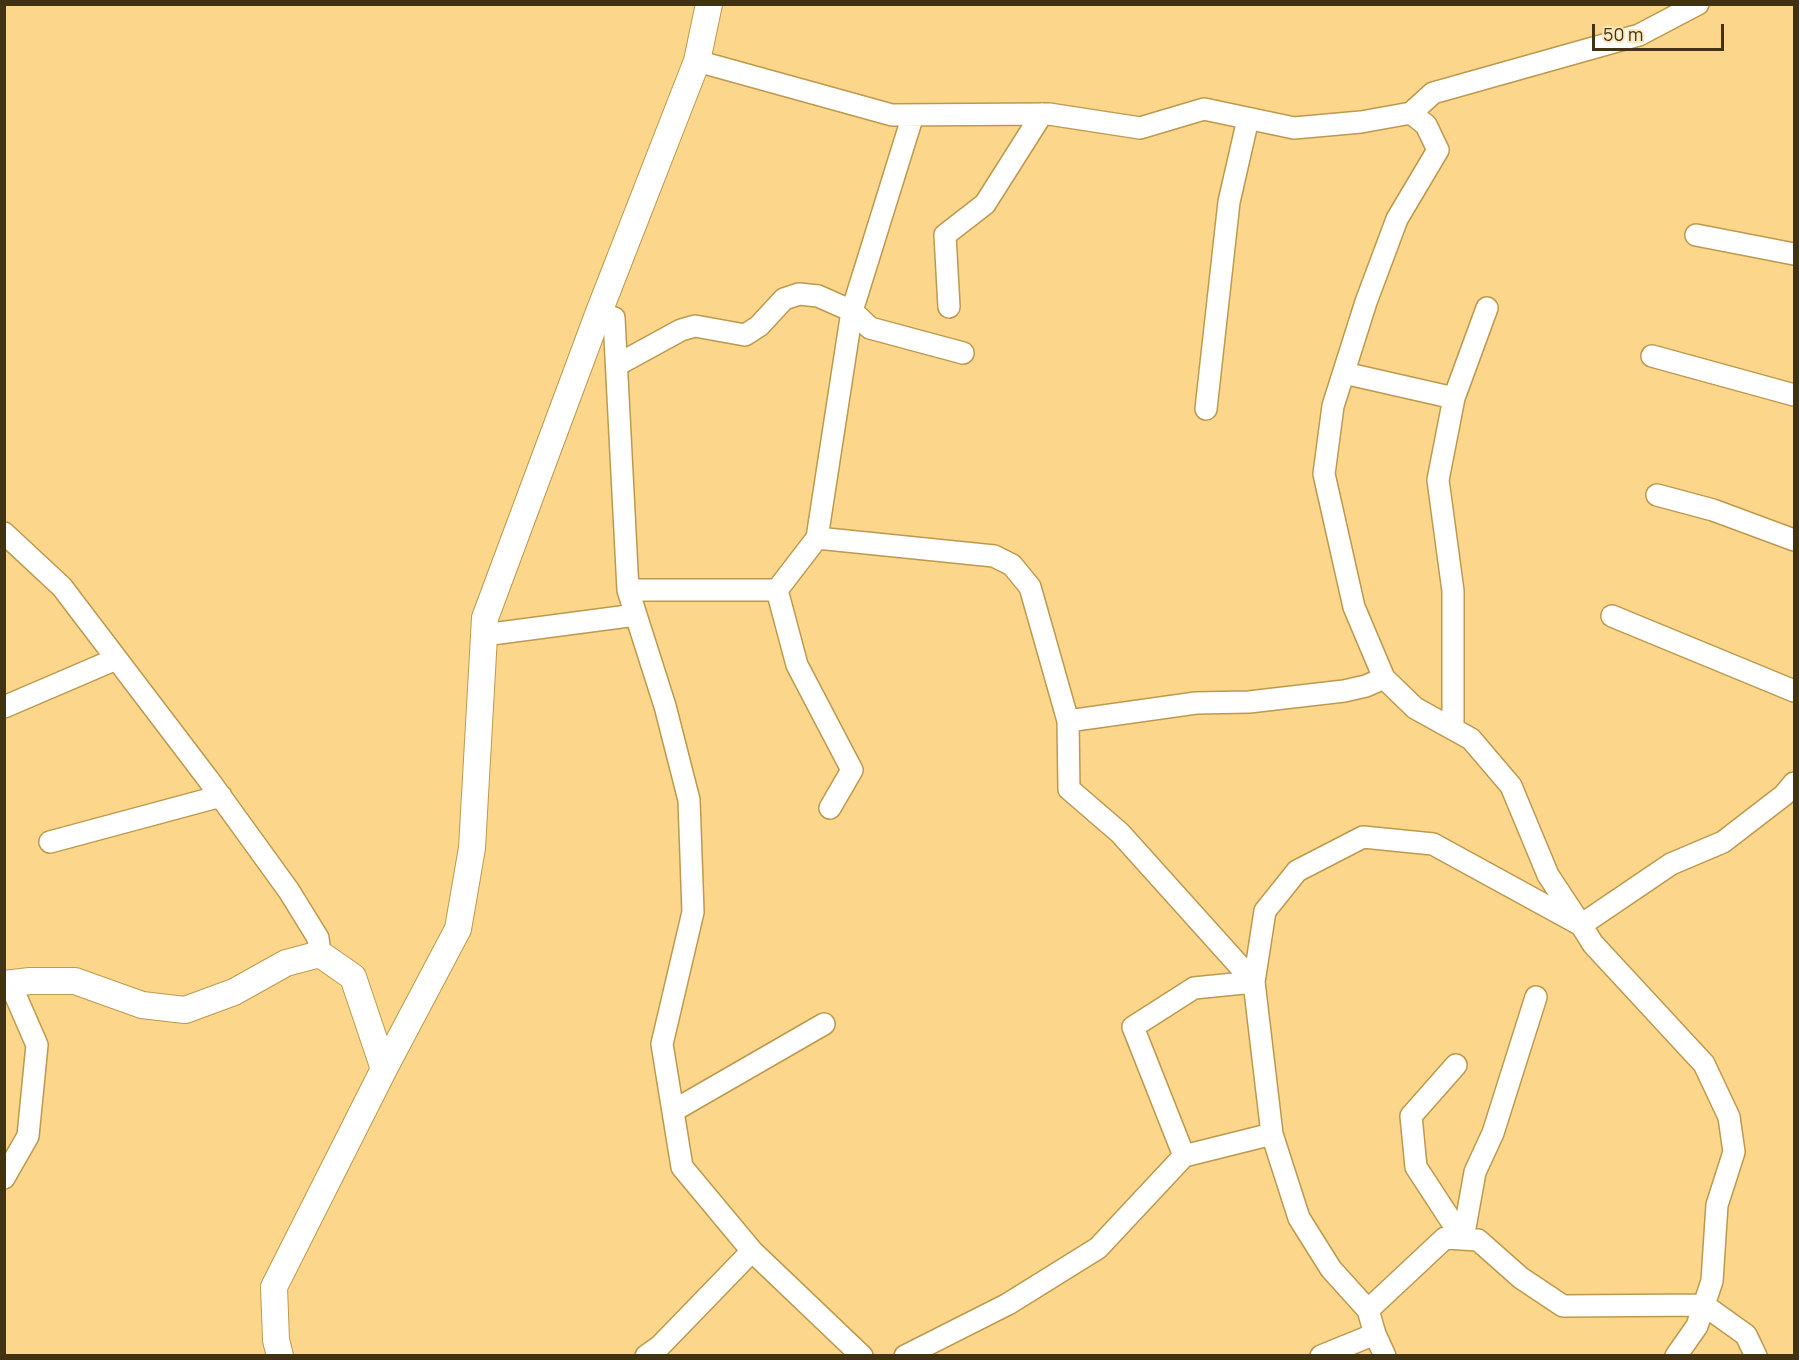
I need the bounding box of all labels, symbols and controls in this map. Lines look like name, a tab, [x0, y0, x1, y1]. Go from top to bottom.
scale bar	[1595, 12, 1727, 50]
text: 50 m	[1603, 22, 1643, 46]

